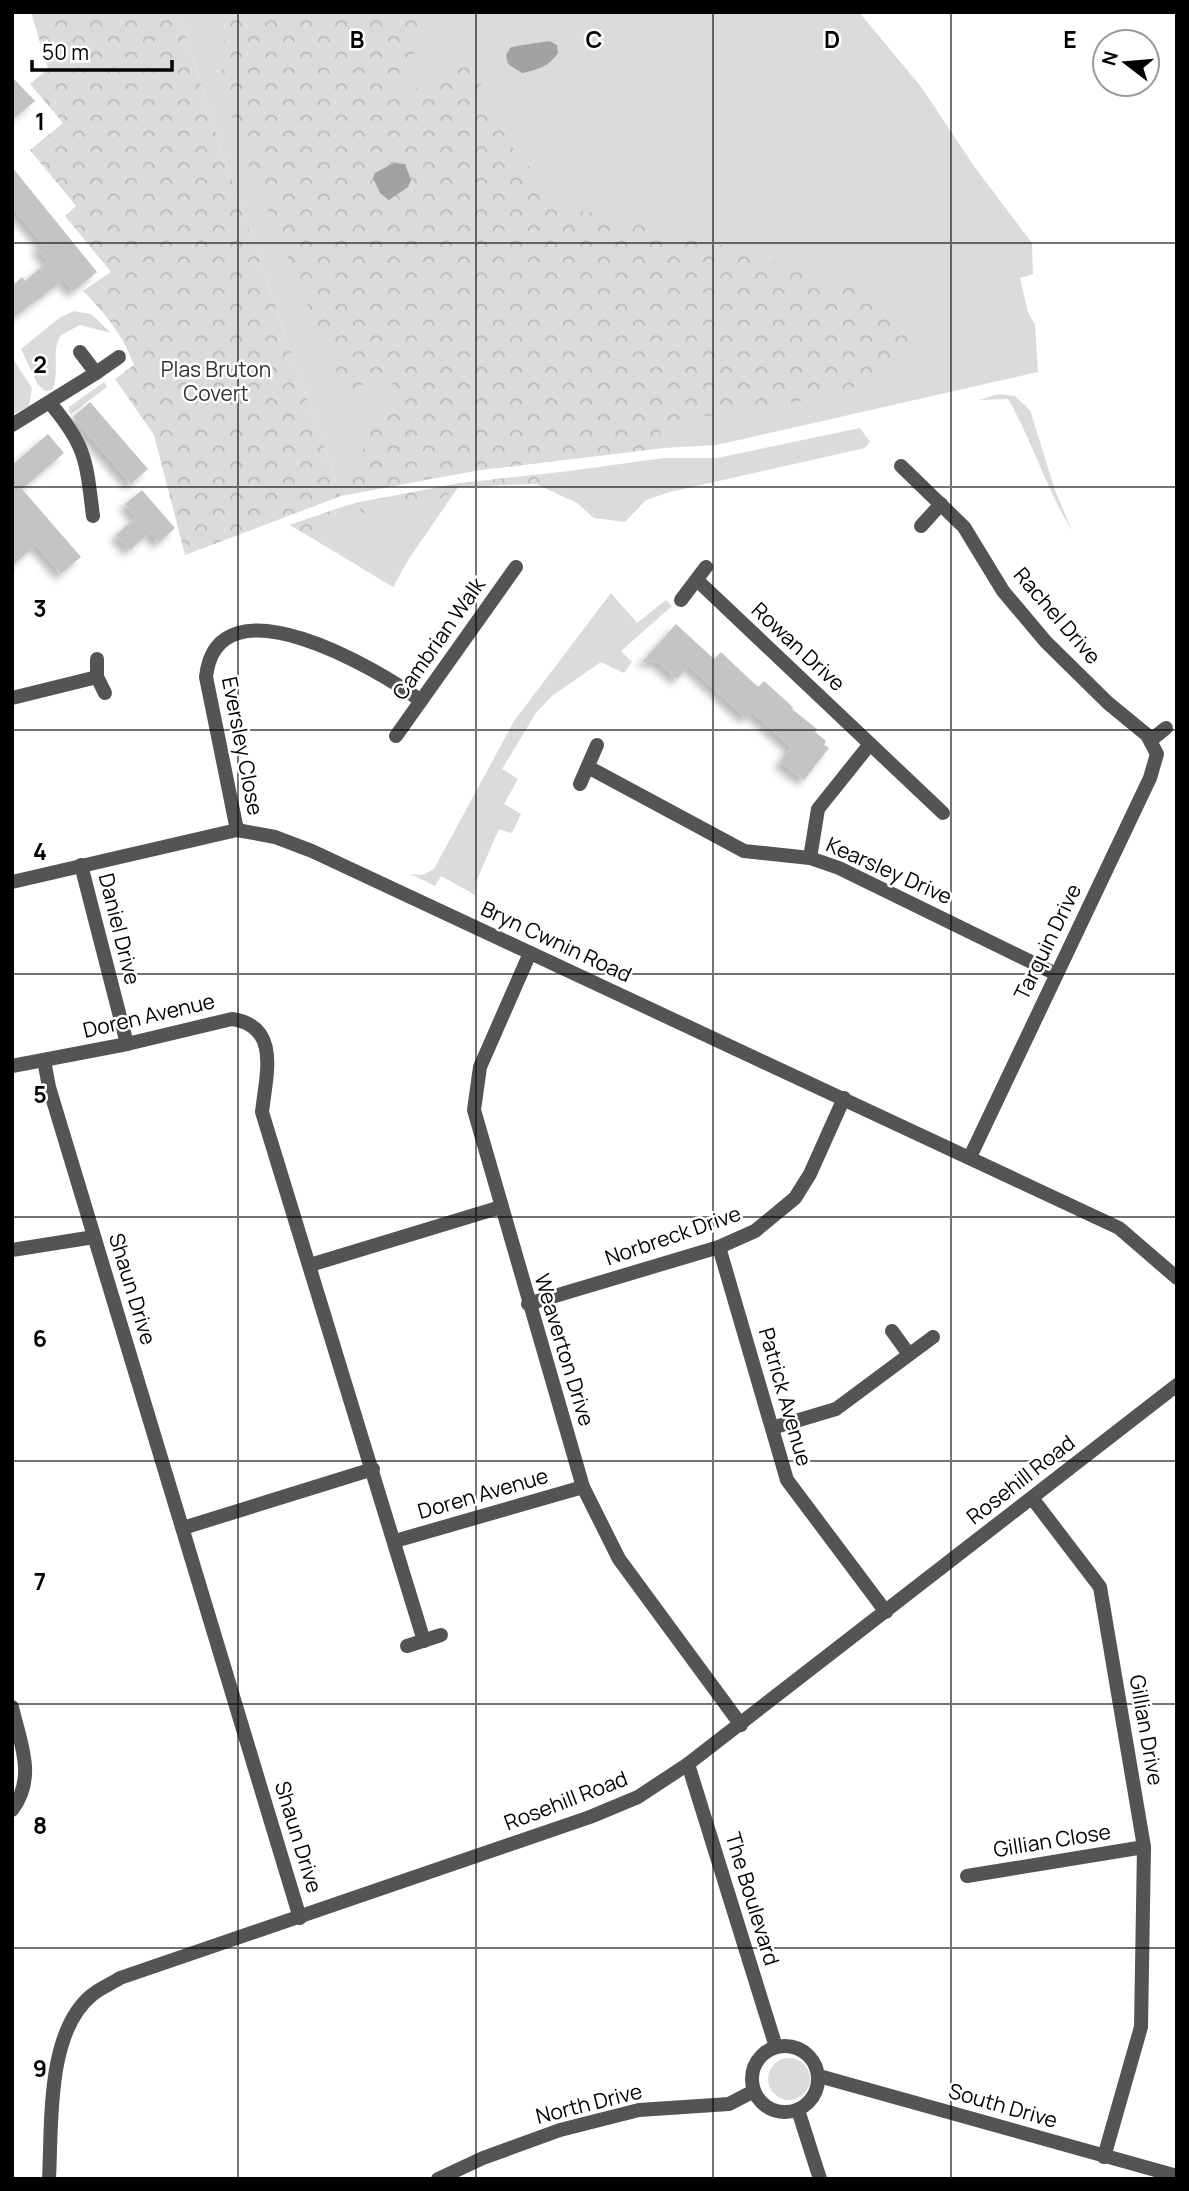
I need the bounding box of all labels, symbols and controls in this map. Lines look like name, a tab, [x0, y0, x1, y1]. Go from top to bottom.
text: B	[350, 23, 364, 55]
text: C	[586, 23, 603, 55]
text: D	[824, 23, 840, 55]
text: E	[1063, 23, 1077, 55]
scale bar	[32, 28, 172, 72]
north arrow	[1091, 28, 1161, 98]
text: 50 m	[42, 38, 89, 66]
text: N	[1095, 48, 1124, 68]
text: 1	[35, 105, 45, 137]
text: 2	[33, 348, 47, 380]
park label: Plas Bruton Covert	[161, 355, 271, 407]
street label: Rachel Drive	[1008, 561, 1108, 670]
street label: Cambrian Walk	[386, 571, 491, 705]
text: 3	[33, 592, 47, 624]
street label: Rowan Drive	[746, 596, 851, 697]
street label: Eversley Close	[216, 674, 270, 817]
street label: Kearsley Drive	[822, 830, 957, 910]
text: 4	[33, 835, 47, 867]
street label: Daniel Drive	[93, 870, 147, 987]
street label: Tarquin Drive	[1007, 879, 1087, 1004]
street label: Bryn Cwnin Road	[477, 894, 636, 988]
street label: Doren Avenue	[80, 986, 217, 1044]
text: 5	[33, 1078, 47, 1110]
street label: Norbreck Drive	[601, 1199, 744, 1271]
street label: Shaun Drive	[103, 1229, 163, 1348]
street label: Weaverton Drive	[528, 1270, 601, 1429]
text: 6	[33, 1322, 47, 1354]
street label: Patrick Avenue	[753, 1324, 819, 1469]
street label: Rosehill Road	[961, 1428, 1080, 1530]
street label: Doren Avenue	[414, 1461, 551, 1525]
text: 7	[34, 1565, 46, 1597]
street label: Gillian Drive	[1123, 1672, 1170, 1787]
street label: Rosehill Road	[500, 1764, 631, 1836]
street label: Shaun Drive	[269, 1777, 329, 1896]
text: 8	[33, 1809, 47, 1841]
street label: Gillian Close	[991, 1817, 1112, 1863]
street label: The Boulevard	[719, 1829, 786, 1969]
text: 9	[33, 2052, 47, 2084]
street label: North Drive	[533, 2076, 645, 2130]
street label: South Drive	[946, 2076, 1061, 2134]

